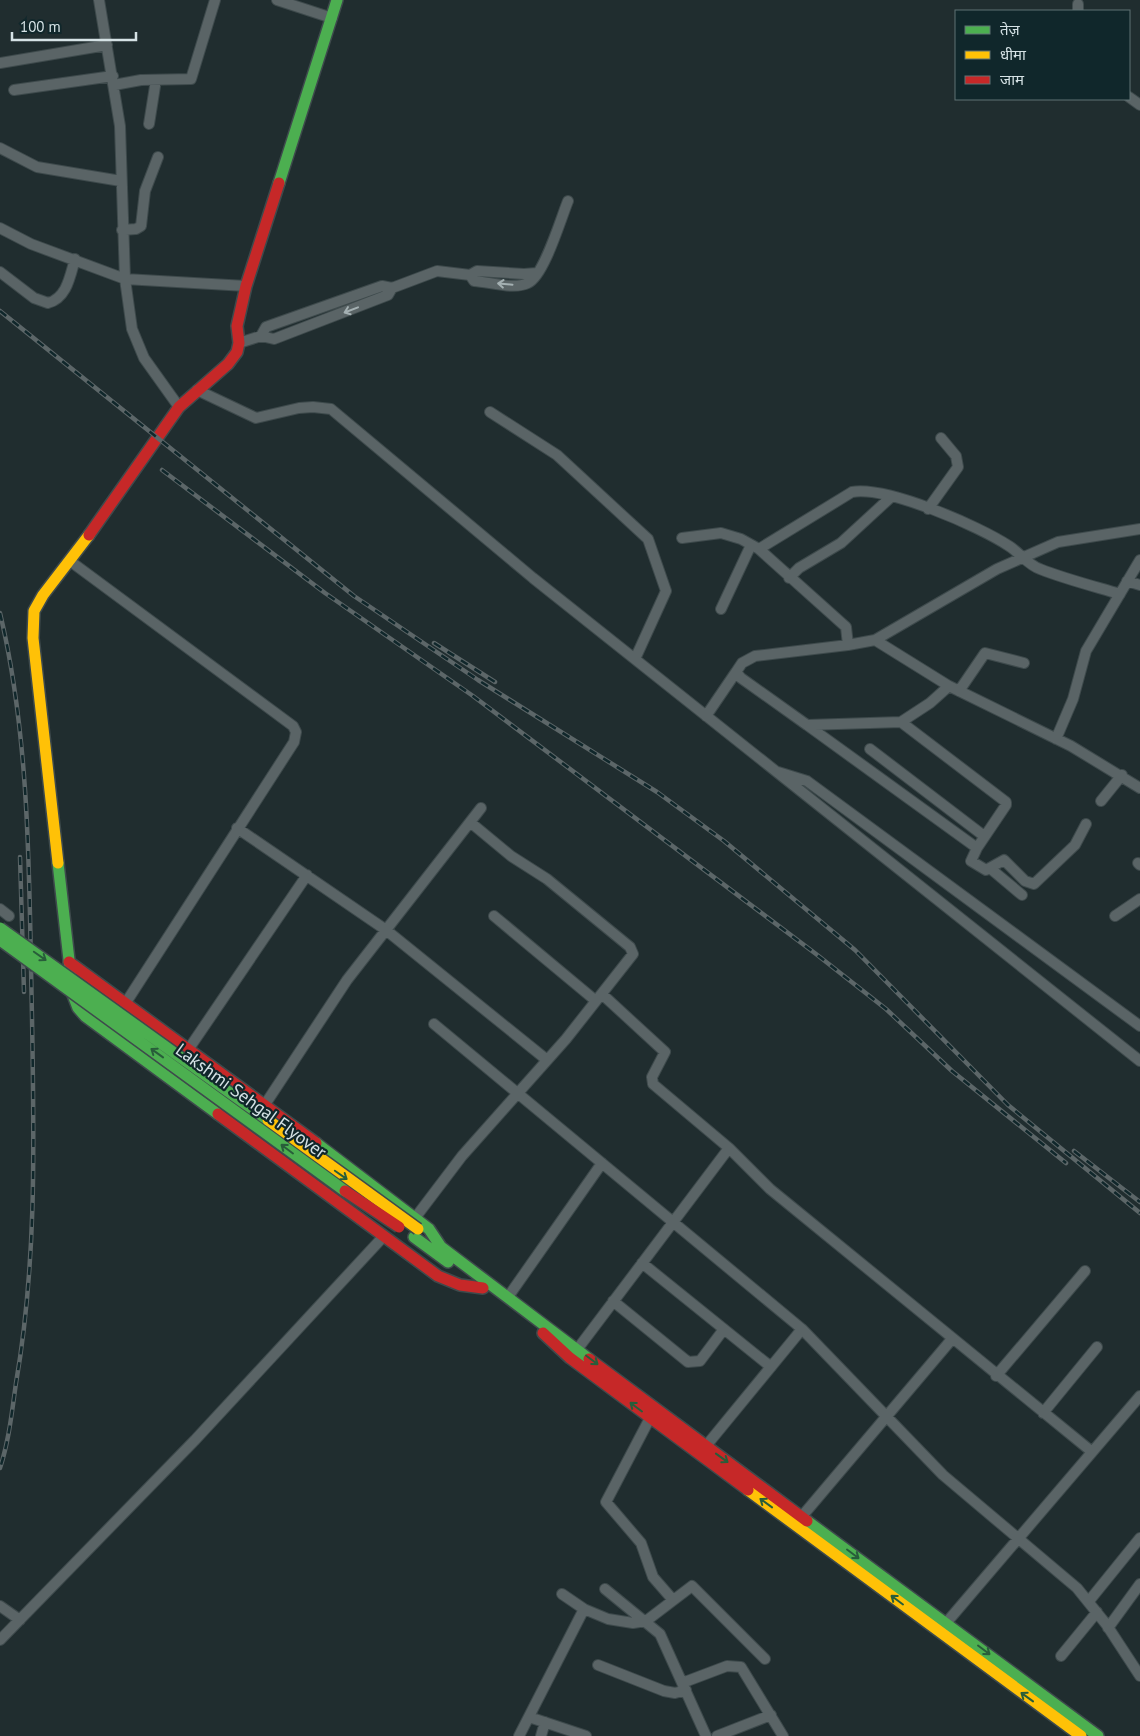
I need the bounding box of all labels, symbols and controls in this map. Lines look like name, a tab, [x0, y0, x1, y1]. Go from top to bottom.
scale bar	[12, 10, 136, 42]
legend	[955, 10, 1130, 100]
text: 100 m	[20, 17, 61, 36]
text: तेज़	[1000, 20, 1021, 39]
text: धीमा	[1000, 45, 1027, 64]
text: जाम	[1000, 70, 1025, 89]
one-way arrow	[497, 279, 513, 289]
one-way arrow	[343, 306, 359, 315]
one-way arrow	[33, 951, 47, 961]
street label: Lakshmi Sehgal Flyover	[171, 1038, 331, 1163]
one-way arrow	[150, 1048, 164, 1058]
one-way arrow	[281, 1144, 294, 1155]
one-way arrow	[334, 1170, 348, 1180]
one-way arrow	[585, 1355, 598, 1366]
one-way arrow	[630, 1401, 643, 1412]
one-way arrow	[715, 1453, 729, 1463]
one-way arrow	[759, 1498, 773, 1508]
one-way arrow	[846, 1549, 859, 1560]
one-way arrow	[891, 1594, 904, 1605]
one-way arrow	[977, 1645, 990, 1656]
one-way arrow	[1020, 1692, 1034, 1702]

